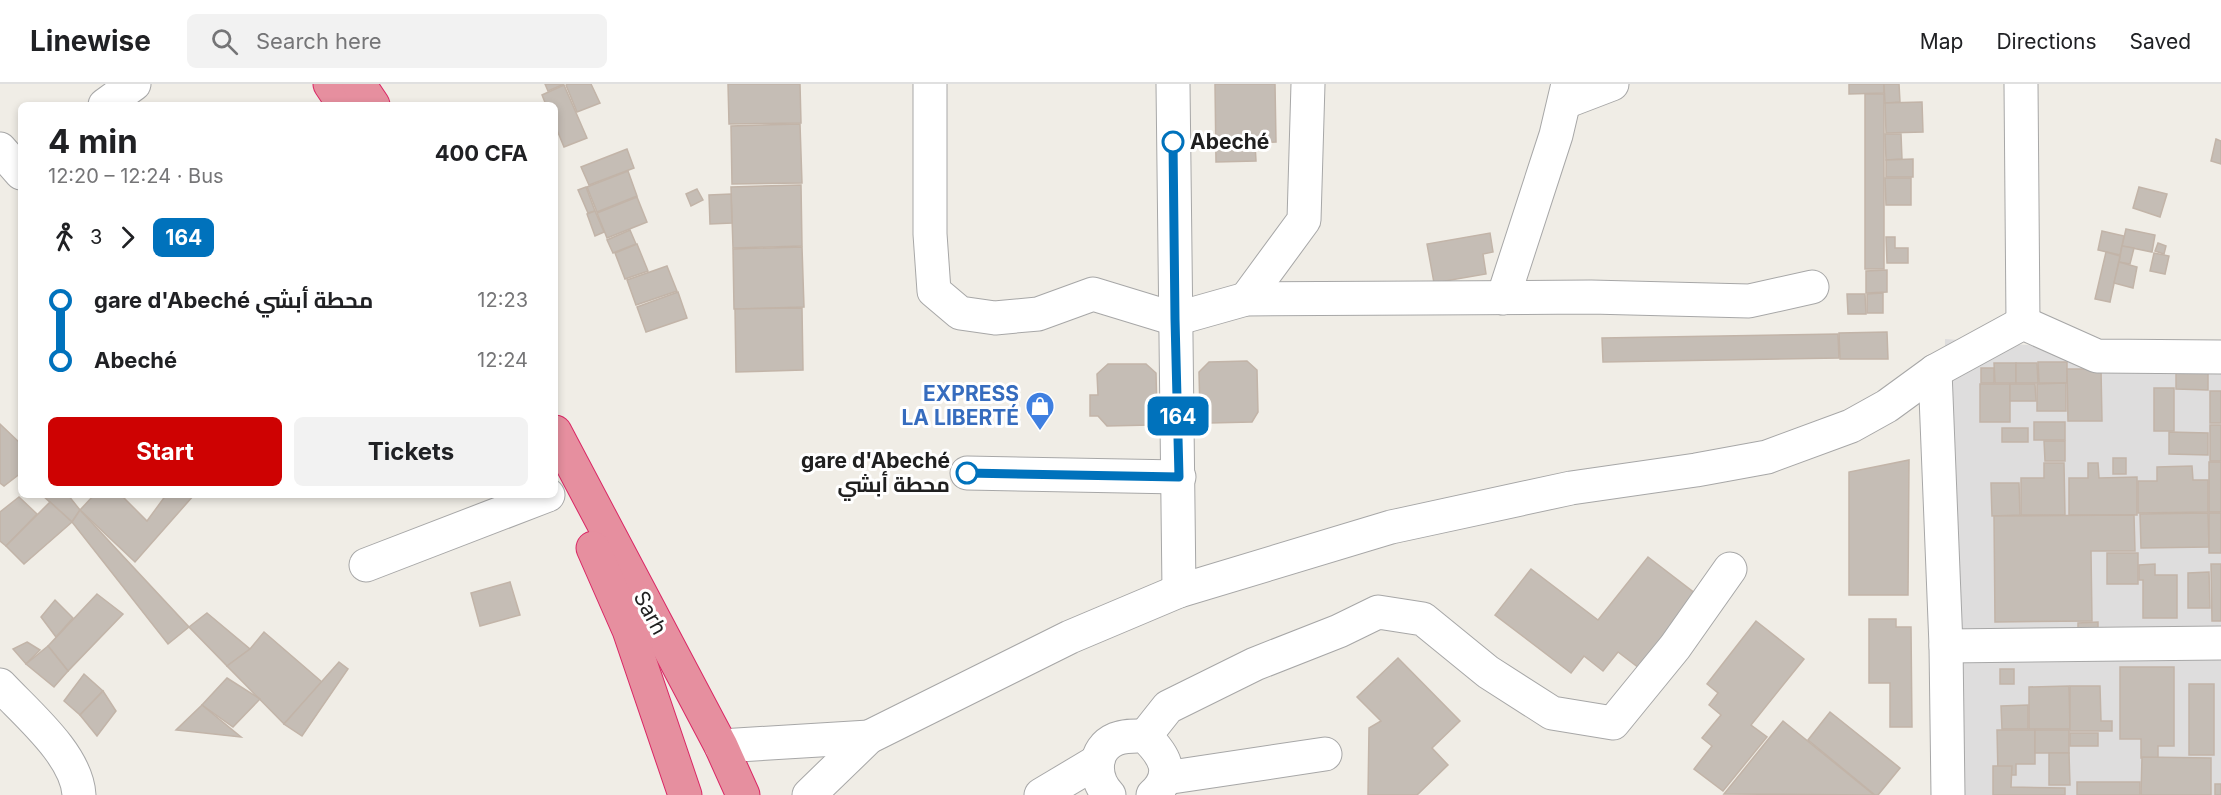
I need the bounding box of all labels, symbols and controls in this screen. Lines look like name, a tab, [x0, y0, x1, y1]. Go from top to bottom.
search box	[187, 14, 607, 68]
text: Linewise	[30, 24, 151, 58]
icon: search	[208, 25, 241, 58]
text: Search here	[256, 28, 382, 54]
text: Map	[1920, 29, 1963, 54]
text: Directions	[1996, 29, 2097, 54]
text: Saved	[2130, 29, 2191, 54]
text: 4 min	[48, 121, 138, 161]
place label: Abeché	[1190, 129, 1269, 154]
marker: Abeché	[1162, 131, 1184, 153]
text: 400 CFA	[435, 140, 528, 166]
text: 12:20 – 12:24 · Bus	[48, 164, 224, 188]
icon: walk	[48, 221, 81, 254]
icon: forward	[111, 221, 144, 254]
text: 3	[90, 225, 102, 249]
text: 164	[165, 225, 202, 250]
text: gare d'Abeché محطة أبشي	[94, 287, 373, 313]
text: 12:23	[477, 288, 528, 312]
text: Abeché	[94, 347, 177, 373]
text: 12:24	[477, 348, 528, 372]
place label: EXPRESS LA LIBERTÉ	[901, 381, 1019, 430]
shop icon: EXPRESS LA LIBERTÉ	[1024, 390, 1056, 432]
line badge: 164	[1144, 396, 1212, 436]
text: 164	[1160, 404, 1196, 429]
button: Start	[48, 417, 282, 486]
button: Tickets	[294, 417, 528, 486]
place label: gare d'Abeché محطة أبشي	[801, 448, 950, 501]
marker: gare d'Abeché محطة أبشي	[956, 462, 978, 484]
street label: Sarh	[629, 587, 672, 639]

